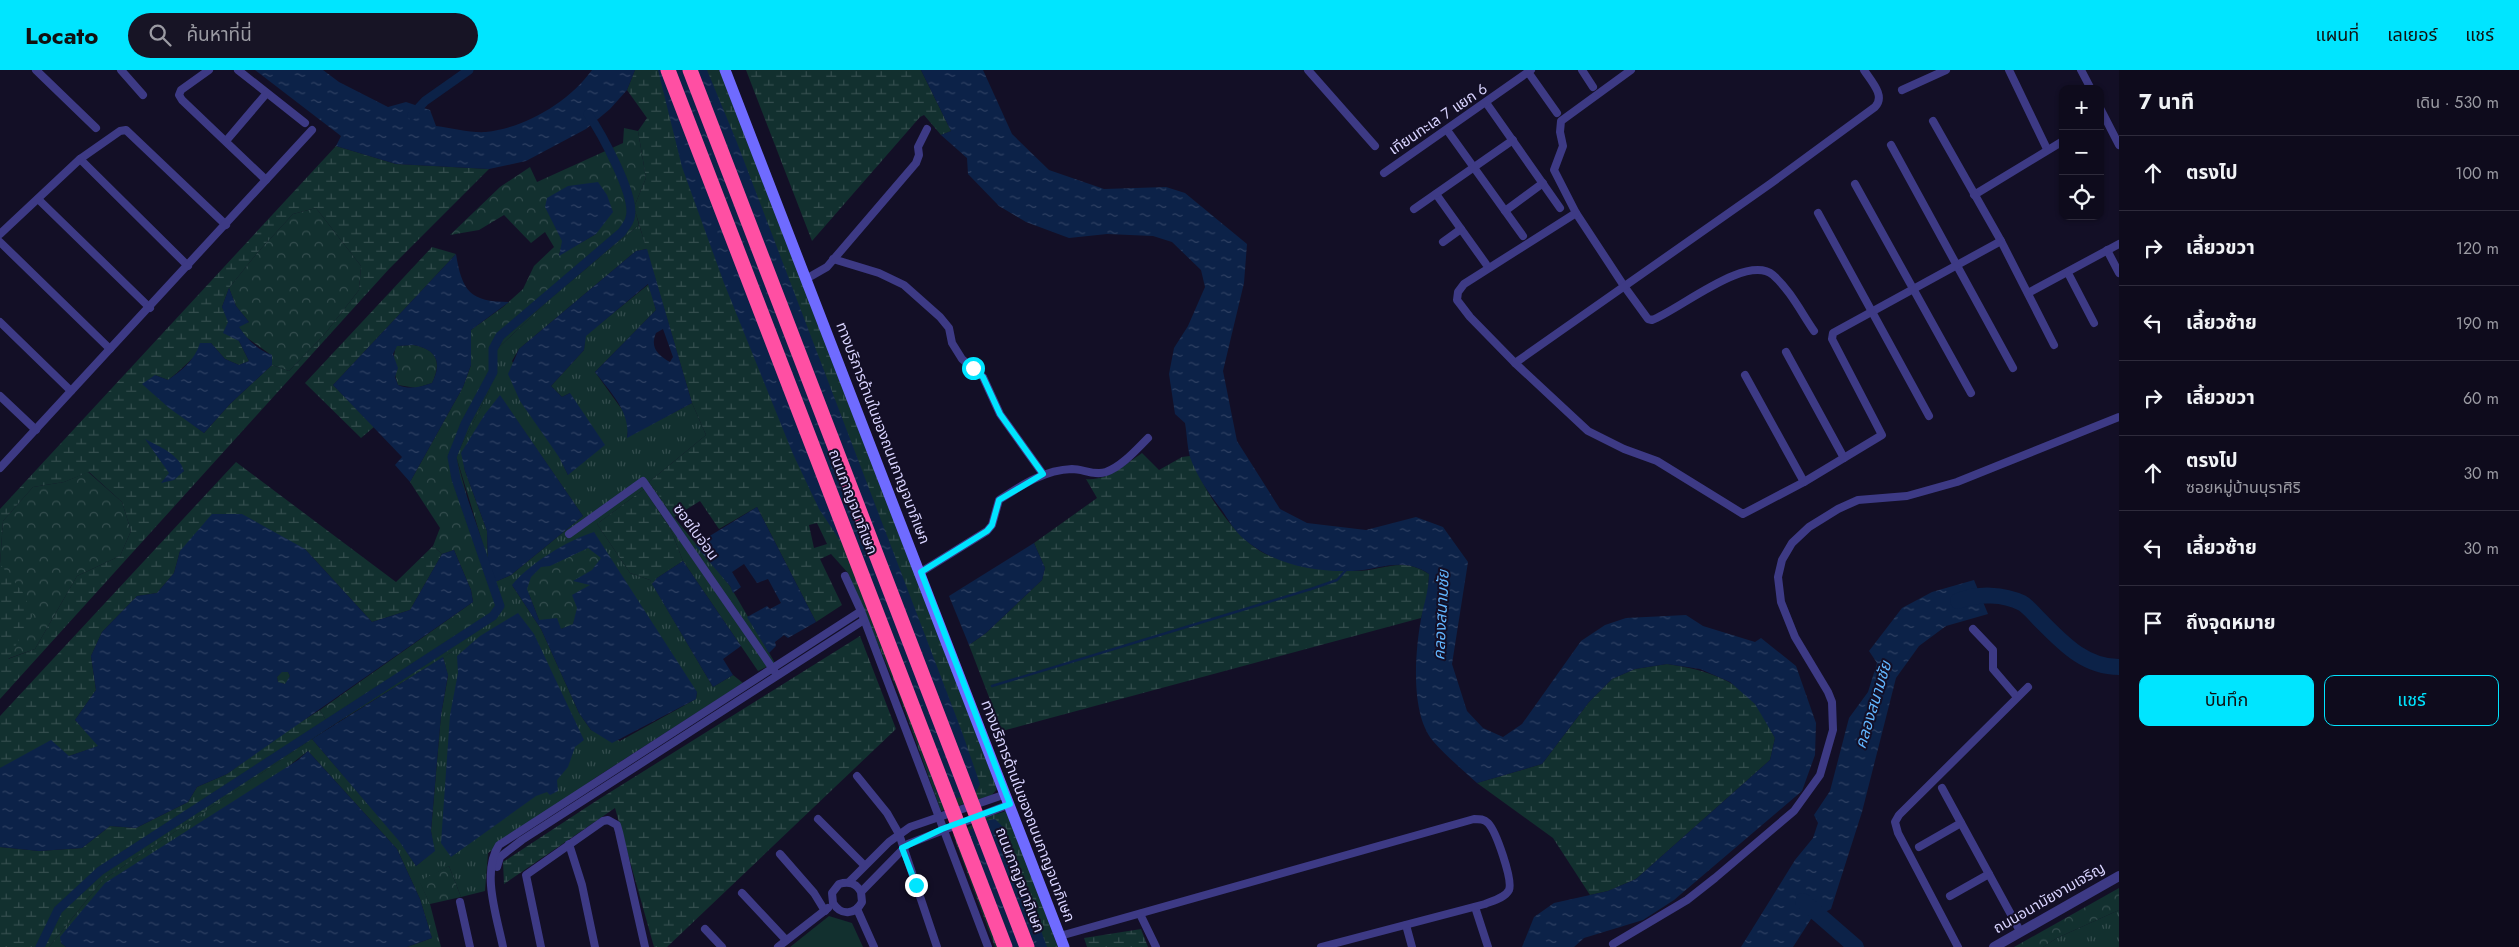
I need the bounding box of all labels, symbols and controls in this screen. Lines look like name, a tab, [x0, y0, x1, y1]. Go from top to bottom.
search box	[128, 13, 478, 58]
text: Locato	[25, 18, 98, 53]
icon: search	[146, 21, 174, 49]
text: ค้นหาที่นี่	[186, 21, 252, 48]
text: แผนที่	[2315, 22, 2359, 48]
text: เลเยอร์	[2387, 22, 2437, 48]
text: แชร์	[2465, 22, 2494, 48]
street label: เทียนทะเล 7 แยก 6	[1384, 78, 1492, 160]
map controls	[2059, 85, 2104, 220]
button: +	[2059, 85, 2104, 130]
text: 7 นาที	[2139, 87, 2194, 117]
text: เดิน · 530 m	[2416, 91, 2499, 114]
button: −	[2059, 130, 2104, 175]
icon: ahead	[2139, 159, 2167, 187]
text: ตรงไป	[2186, 159, 2238, 186]
text: 100 m	[2455, 162, 2499, 185]
button: locate	[2059, 175, 2104, 220]
icon: right	[2139, 234, 2167, 262]
text: เลี้ยวขวา	[2186, 234, 2255, 261]
text: 120 m	[2456, 237, 2499, 260]
icon: left	[2139, 309, 2167, 337]
text: เลี้ยวซ้าย	[2186, 309, 2257, 336]
text: 190 m	[2456, 312, 2499, 335]
street label: ทางบริการด้านในของถนนกาญจนาภิเษก	[832, 320, 934, 546]
route start	[962, 357, 985, 380]
icon: right	[2139, 384, 2167, 412]
text: เลี้ยวขวา	[2186, 384, 2255, 411]
text: 60 m	[2463, 387, 2499, 410]
street label: ถนนกาญจนาภิเษก	[825, 447, 881, 557]
text: ตรงไป	[2186, 447, 2238, 474]
icon: ahead	[2139, 459, 2167, 487]
text: 30 m	[2463, 462, 2499, 485]
text: ซอยหมู่บ้านบุราศิริ	[2186, 476, 2301, 499]
street label: ซอยใบอ่อน	[668, 499, 724, 565]
icon: left	[2139, 534, 2167, 562]
text: เลี้ยวซ้าย	[2186, 534, 2257, 561]
text: 30 m	[2463, 537, 2499, 560]
water label: คลองสนามชัย	[1427, 568, 1455, 661]
icon: arrive	[2139, 609, 2167, 637]
text: ถึงจุดหมาย	[2186, 609, 2276, 636]
water label: คลองสนามชัย	[1849, 657, 1898, 752]
button: บันทึก	[2139, 675, 2314, 726]
button: แชร์	[2324, 675, 2499, 726]
street label: ทางบริการด้านในของถนนกาญจนาภิเษก	[977, 698, 1079, 924]
street label: ถนนกาญจนาภิเษก	[992, 825, 1048, 935]
street label: ถนนอนามัยงามเจริญ	[1989, 857, 2109, 939]
route end	[905, 874, 928, 897]

